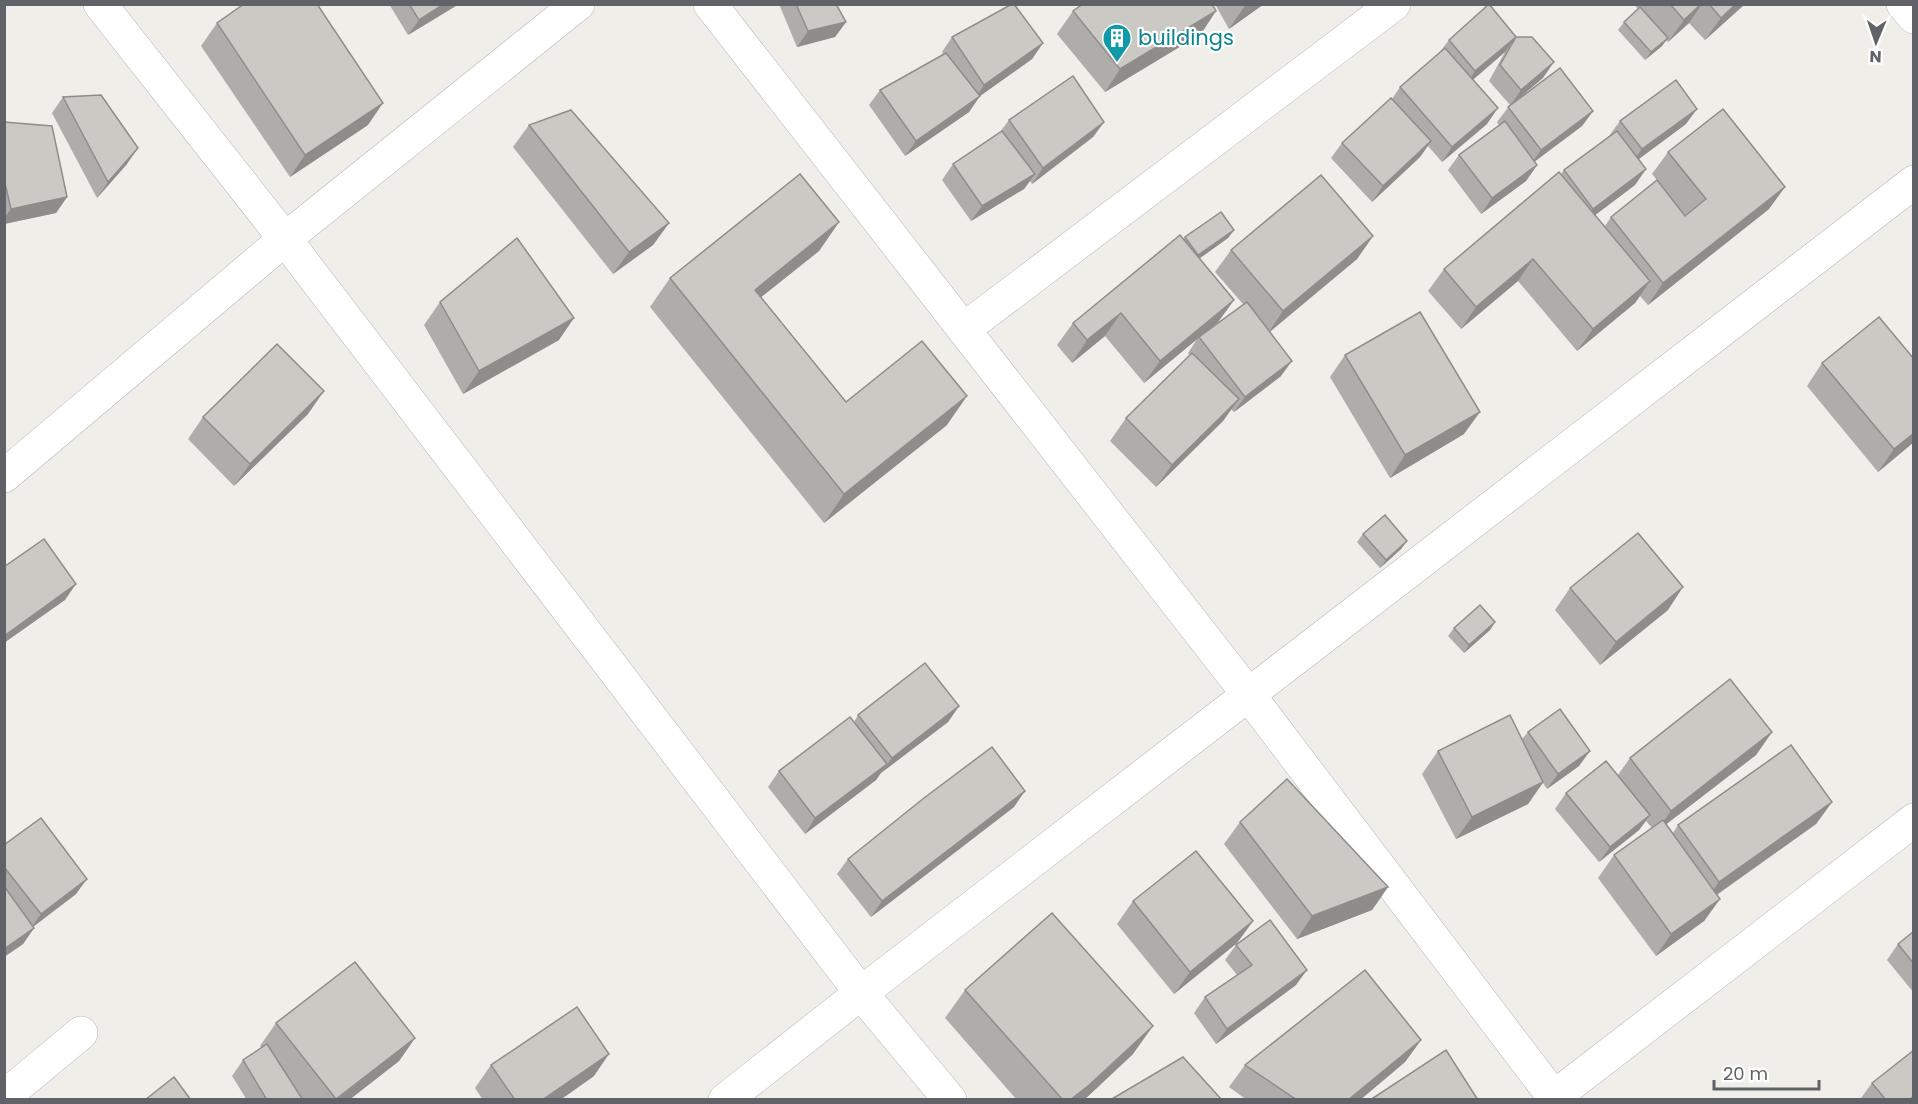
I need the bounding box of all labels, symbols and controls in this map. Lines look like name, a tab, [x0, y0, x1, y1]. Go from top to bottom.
north arrow	[1846, 12, 1906, 72]
building icon: buildings	[1101, 22, 1133, 64]
place label: buildings	[1138, 23, 1234, 52]
text: N	[1869, 45, 1882, 68]
scale bar	[1714, 1053, 1819, 1091]
text: 20 m	[1723, 1061, 1768, 1086]

